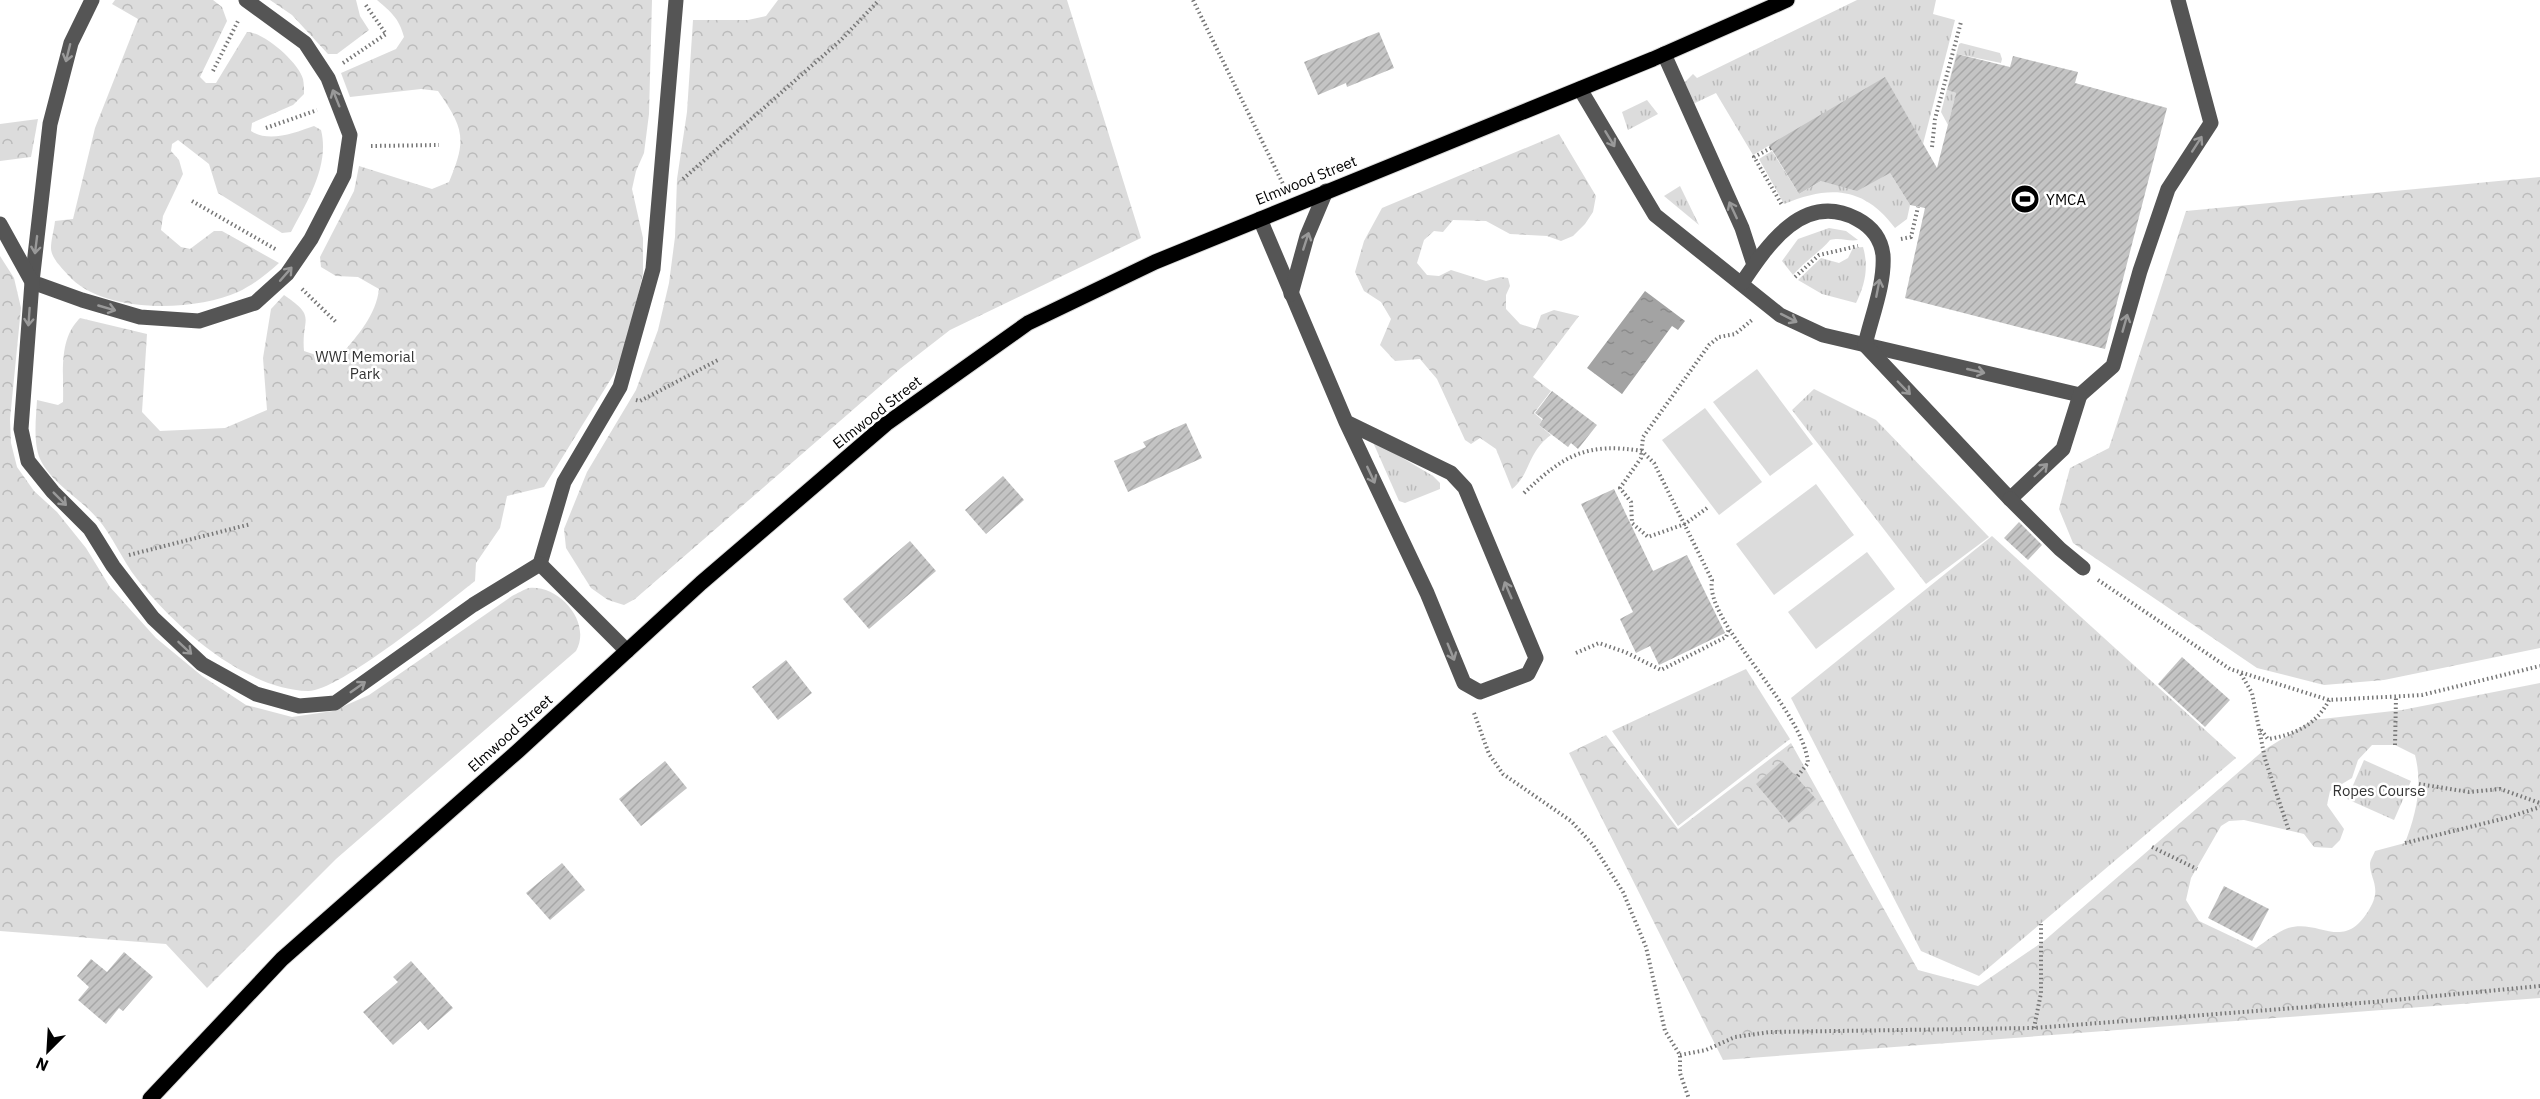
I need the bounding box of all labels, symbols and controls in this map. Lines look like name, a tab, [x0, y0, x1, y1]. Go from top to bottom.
one-way arrow	[62, 43, 73, 62]
one-way arrow	[330, 90, 341, 108]
one-way arrow	[1604, 130, 1616, 147]
one-way arrow	[2192, 136, 2204, 153]
street label: Elmwood Street	[1253, 151, 1359, 209]
sports icon: YMCA	[2009, 183, 2041, 215]
place label: YMCA	[2046, 190, 2086, 209]
one-way arrow	[1727, 202, 1739, 220]
one-way arrow	[1301, 232, 1312, 251]
one-way arrow	[30, 235, 41, 255]
one-way arrow	[278, 266, 292, 282]
one-way arrow	[1873, 279, 1884, 299]
one-way arrow	[97, 302, 116, 314]
one-way arrow	[24, 306, 35, 326]
one-way arrow	[1779, 313, 1797, 325]
one-way arrow	[2120, 314, 2131, 333]
park label: WWI Memorial Park	[315, 347, 415, 383]
one-way arrow	[1966, 365, 1985, 377]
street label: Elmwood Street	[829, 371, 925, 453]
one-way arrow	[1897, 381, 1912, 396]
one-way arrow	[2033, 463, 2048, 478]
one-way arrow	[1366, 465, 1378, 483]
one-way arrow	[52, 492, 67, 506]
one-way arrow	[1502, 581, 1513, 600]
one-way arrow	[177, 640, 192, 655]
one-way arrow	[1446, 643, 1457, 661]
one-way arrow	[350, 681, 366, 693]
street label: Elmwood Street	[464, 690, 556, 776]
park label: Ropes Course	[2333, 781, 2425, 800]
north arrow	[18, 1021, 78, 1081]
text: N	[33, 1053, 51, 1076]

